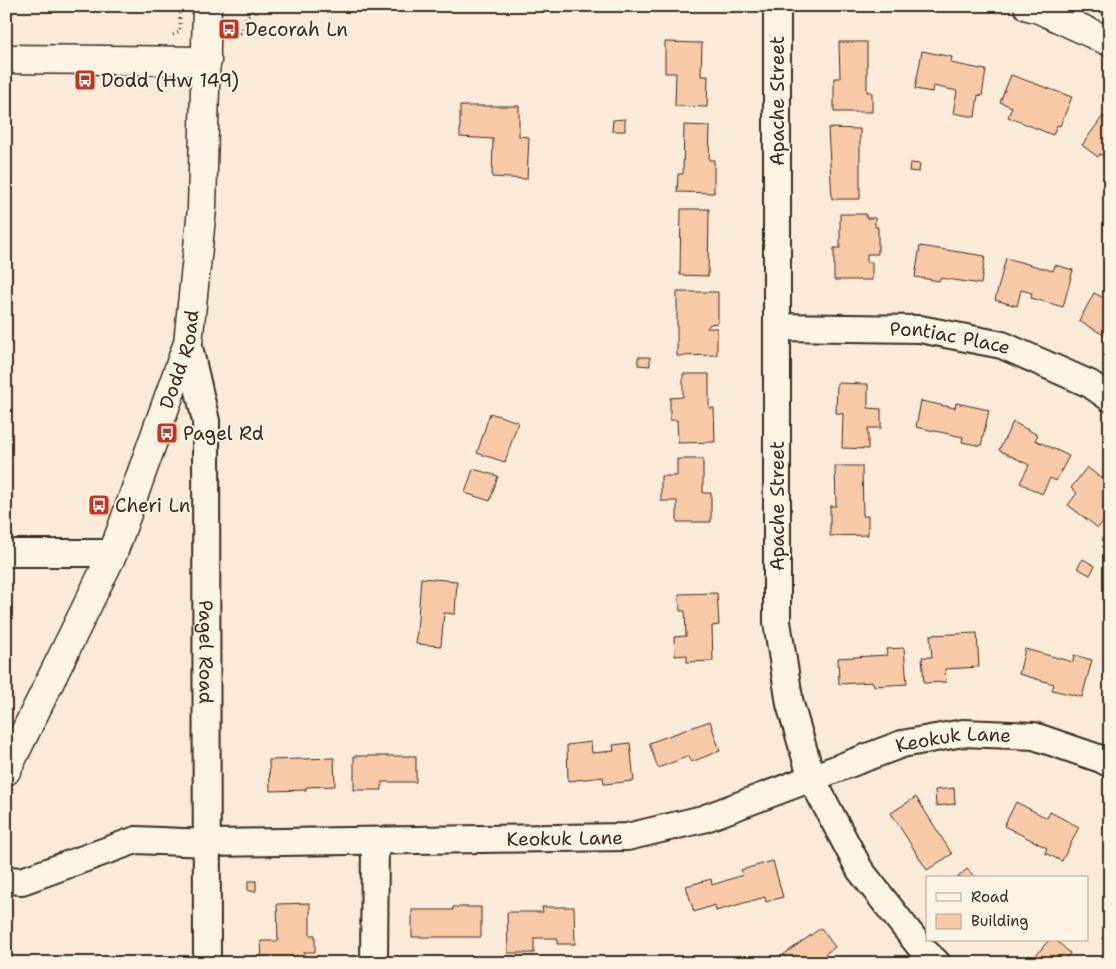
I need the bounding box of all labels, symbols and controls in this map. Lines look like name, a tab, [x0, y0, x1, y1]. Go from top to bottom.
bus stop icon: Decorah Ln	[217, 17, 241, 41]
place label: Decorah Ln	[245, 17, 348, 42]
street label: Apache Street	[765, 36, 790, 166]
bus stop icon: Dodd (Hw 149)	[73, 68, 97, 92]
place label: Dodd (Hw 149)	[101, 68, 239, 93]
street label: Dodd Road	[153, 309, 204, 412]
street label: Pontiac Place	[890, 316, 1015, 360]
bus stop icon: Pagel Rd	[155, 421, 179, 445]
place label: Pagel Rd	[183, 421, 264, 446]
street label: Apache Street	[765, 441, 790, 571]
bus stop icon: Cheri Ln	[87, 493, 111, 517]
place label: Cheri Ln	[115, 493, 190, 518]
street label: Pagel Road	[194, 600, 219, 704]
street label: Keokuk Lane	[892, 720, 1012, 758]
street label: Keokuk Lane	[506, 825, 623, 851]
legend	[926, 876, 1088, 942]
text: Road	[971, 887, 1009, 907]
text: Building	[971, 911, 1028, 931]

